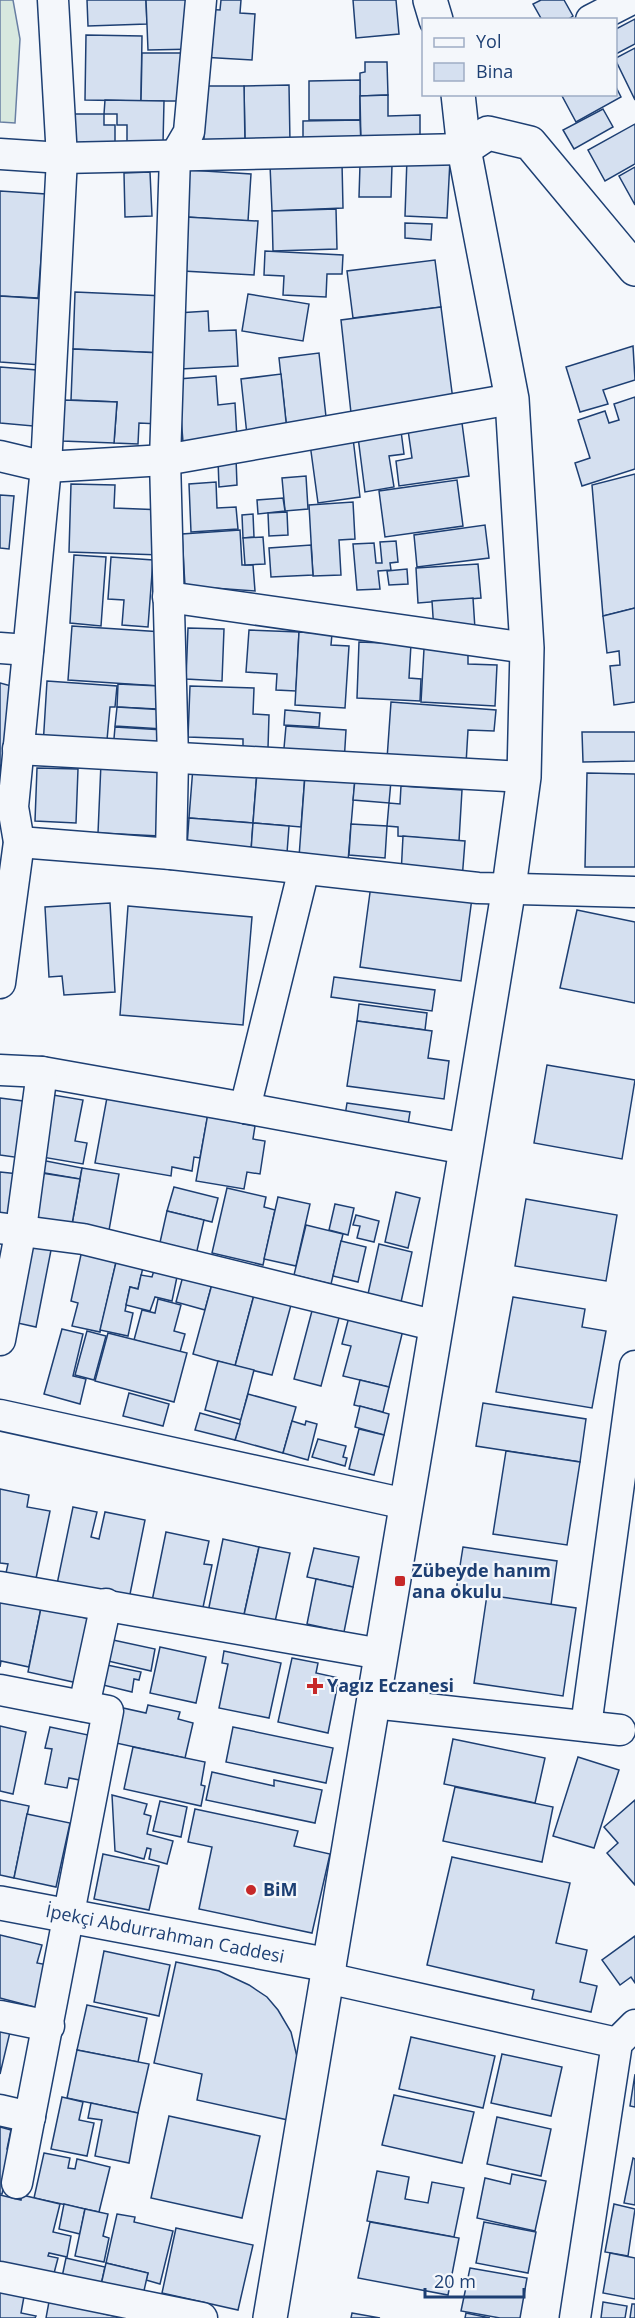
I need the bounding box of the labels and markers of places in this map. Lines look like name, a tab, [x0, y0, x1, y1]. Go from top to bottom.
place label: Zübeyde hanım ana okulu	[412, 1558, 551, 1603]
marker: Zübeyde hanım ana okulu	[393, 1574, 407, 1588]
place label: Yagız Eczanesi	[327, 1673, 454, 1697]
marker: Yagız Eczanesi	[308, 1679, 322, 1693]
place label: BiM	[263, 1877, 298, 1901]
marker: BiM	[244, 1883, 258, 1897]

